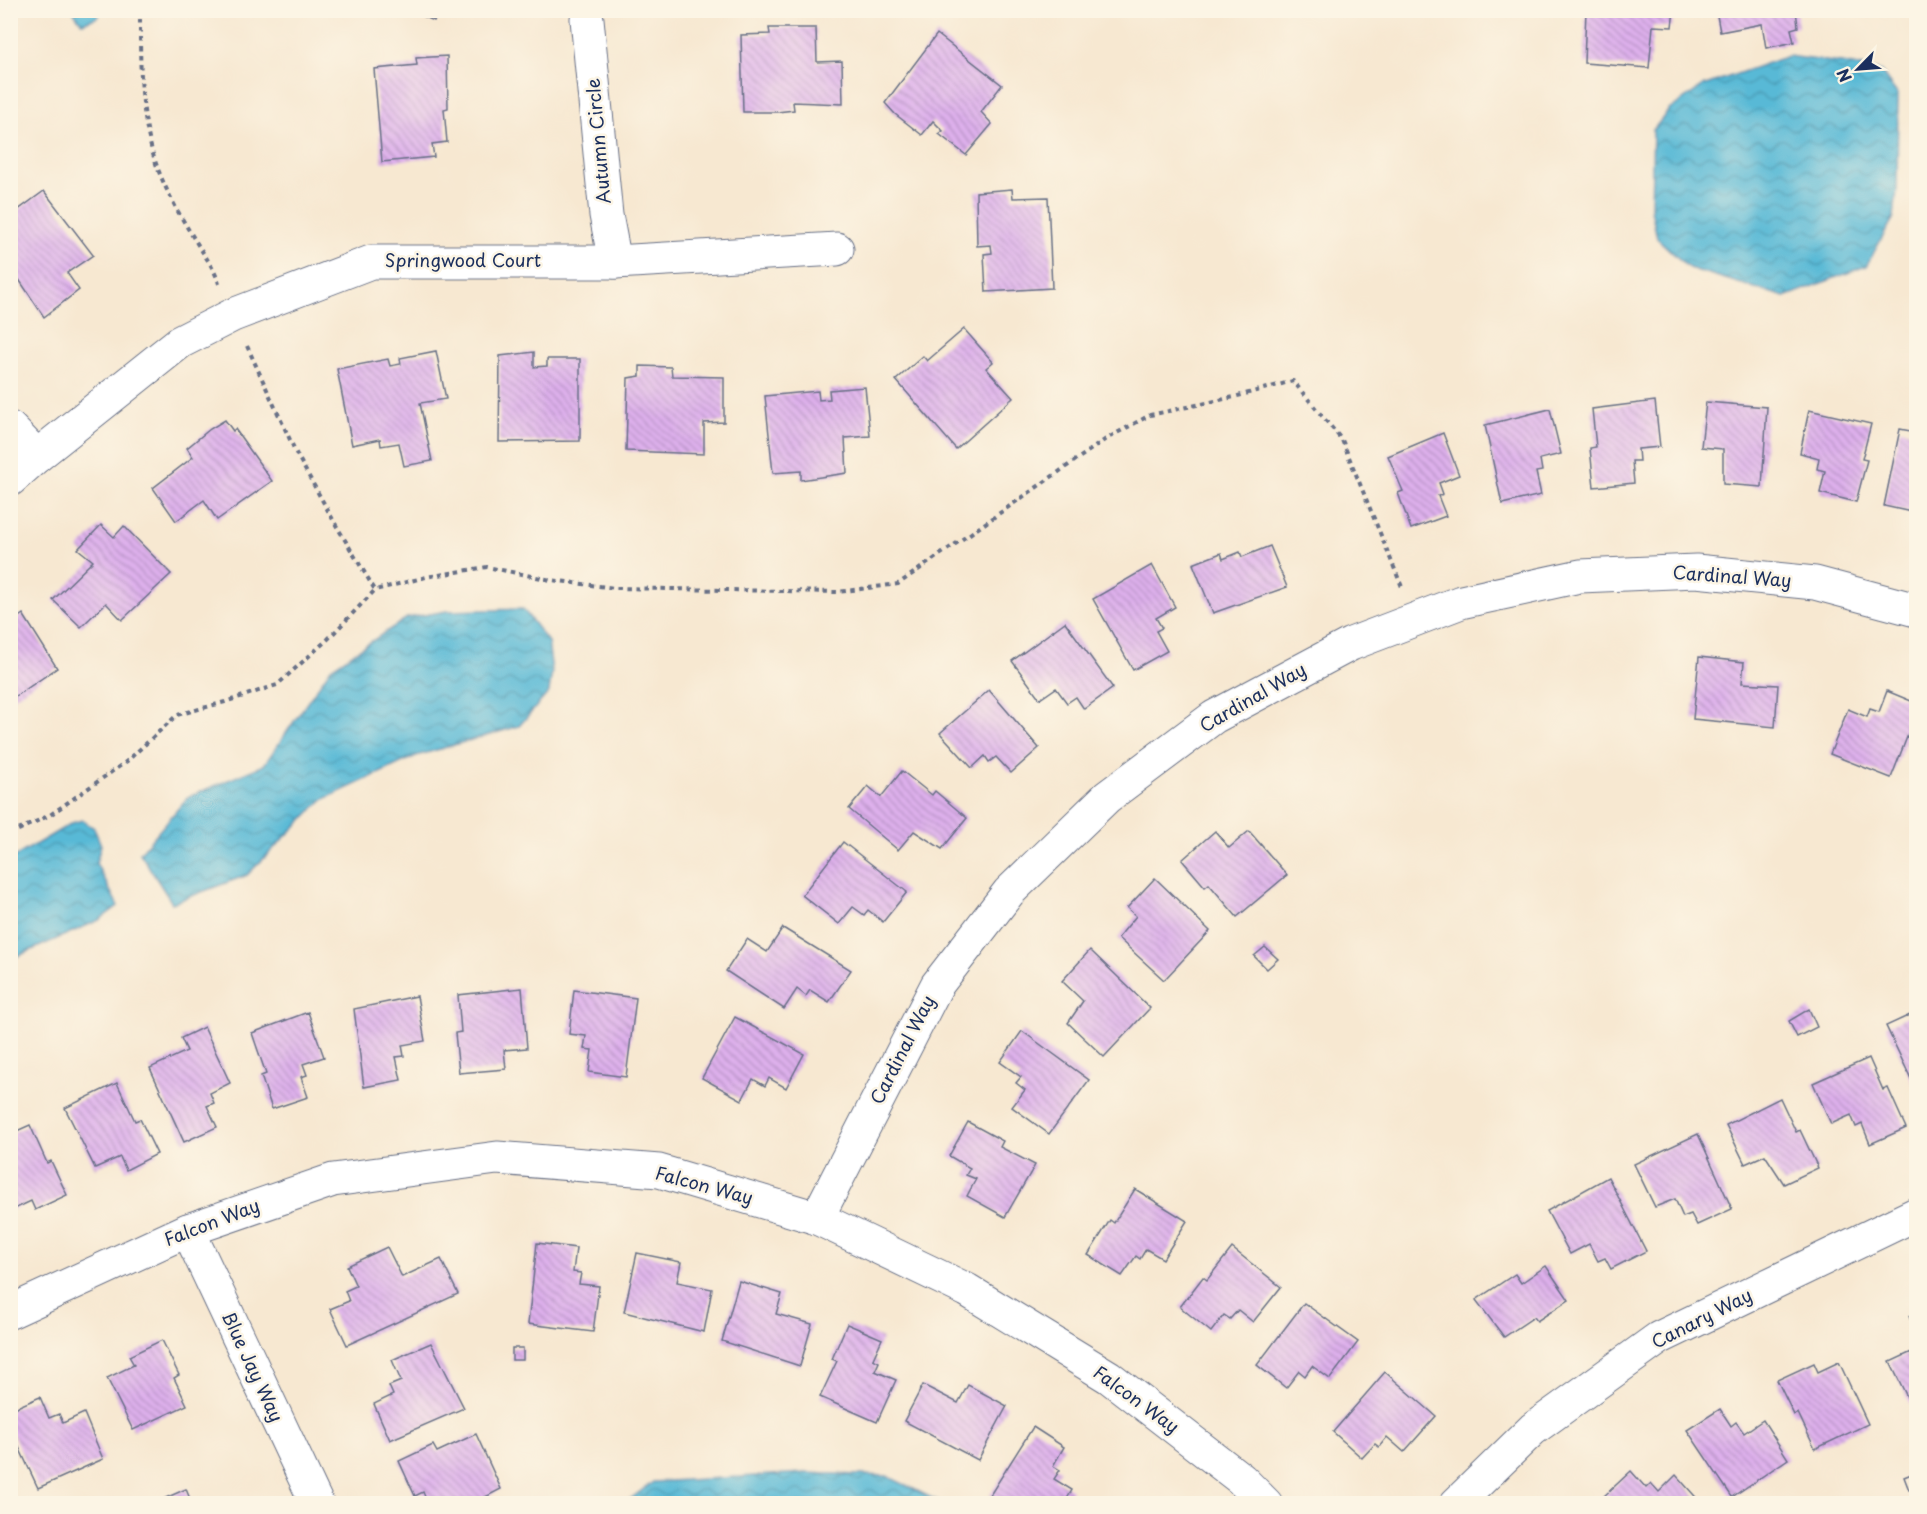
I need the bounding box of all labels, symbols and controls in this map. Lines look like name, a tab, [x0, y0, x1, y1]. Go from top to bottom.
north arrow	[1828, 39, 1888, 99]
text: N	[1830, 65, 1857, 87]
street label: Autumn Circle	[579, 77, 616, 205]
street label: Springwood Court	[385, 246, 541, 273]
street label: Cardinal Way	[1672, 558, 1792, 593]
street label: Cardinal Way	[1194, 655, 1311, 738]
street label: Cardinal Way	[863, 990, 941, 1109]
street label: Falcon Way	[652, 1159, 756, 1211]
street label: Falcon Way	[160, 1191, 263, 1252]
street label: Canary Way	[1646, 1281, 1756, 1355]
street label: Blue Jay Way	[216, 1307, 291, 1426]
street label: Falcon Way	[1088, 1358, 1185, 1439]

